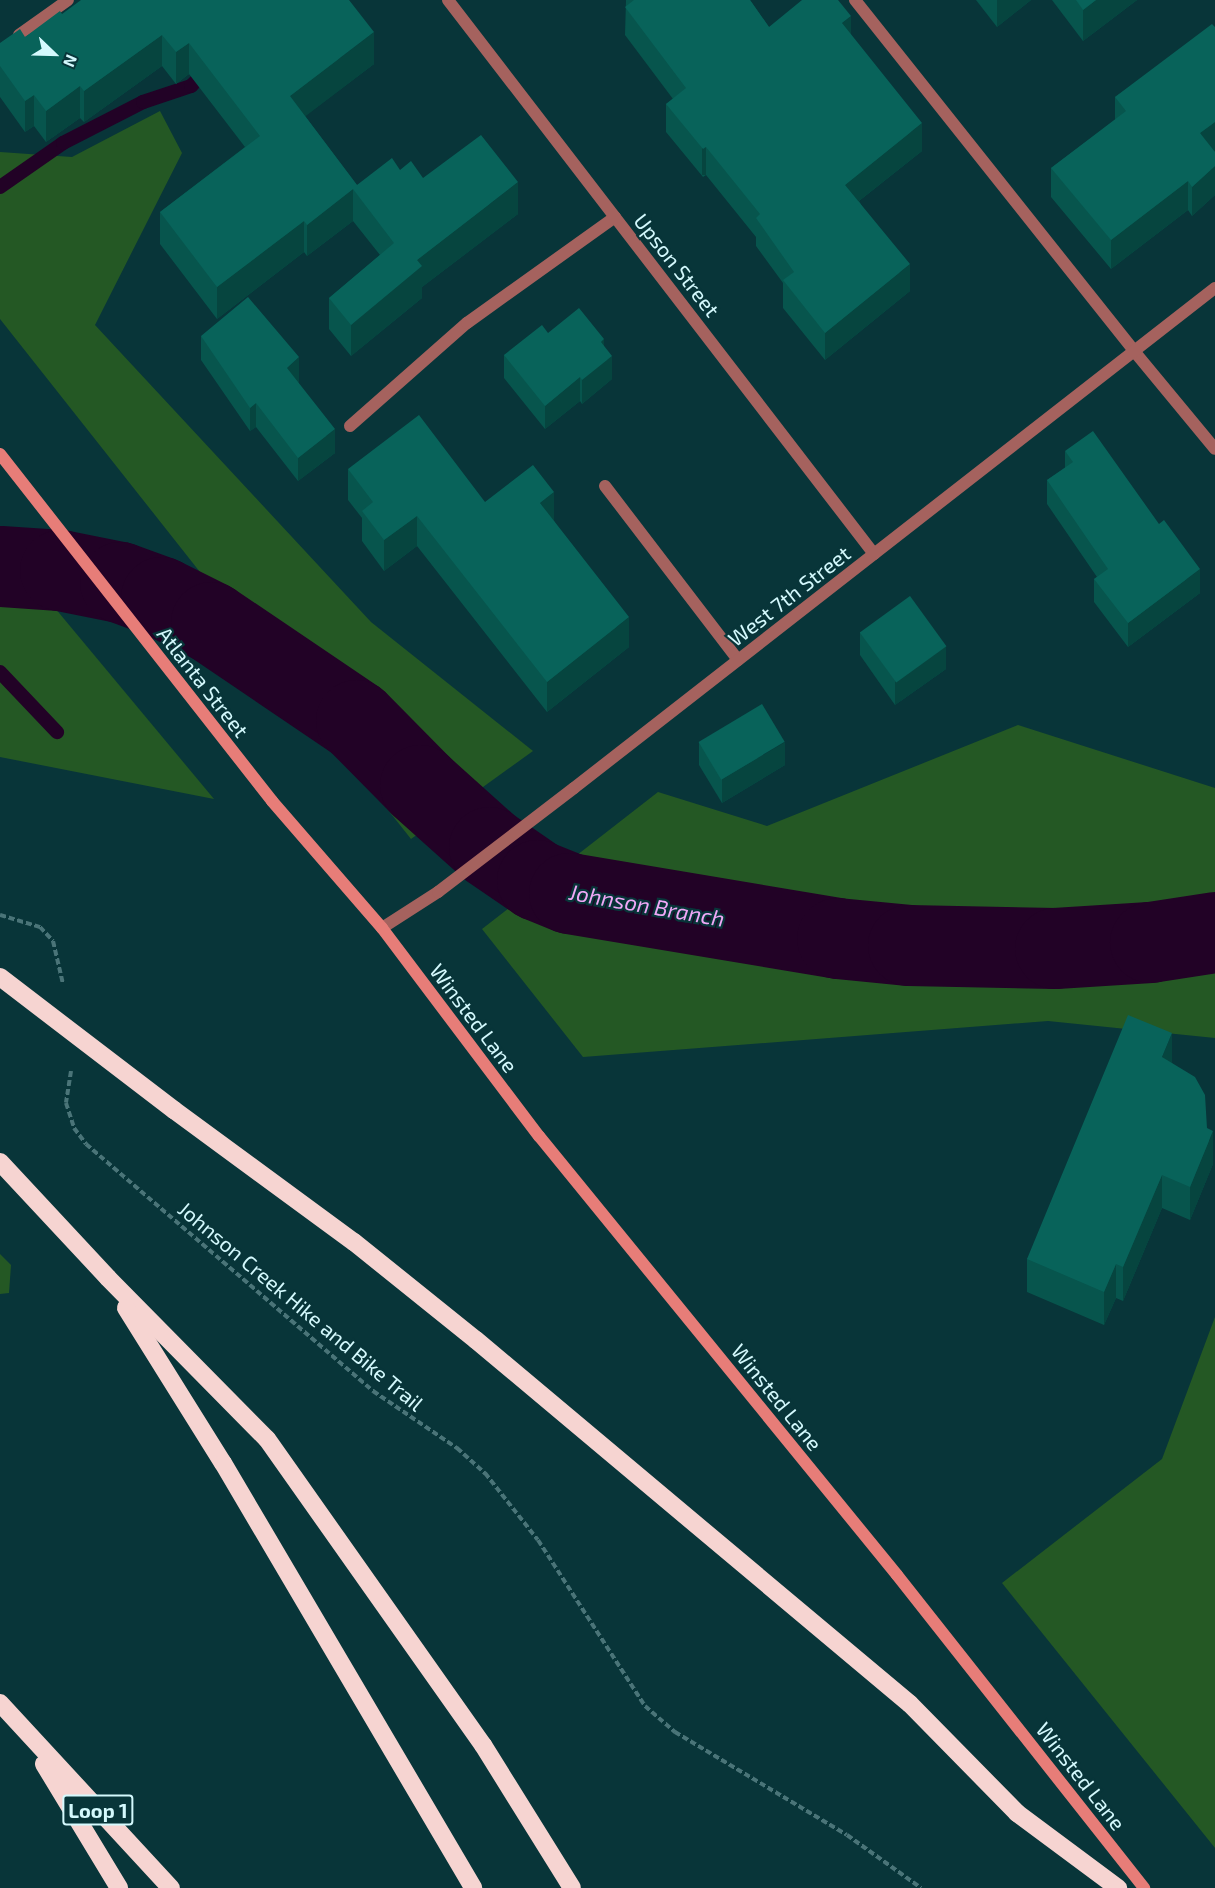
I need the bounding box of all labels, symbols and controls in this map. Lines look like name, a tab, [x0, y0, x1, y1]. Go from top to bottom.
north arrow	[24, 24, 84, 84]
text: N	[60, 52, 82, 70]
street label: Upson Street	[629, 208, 725, 322]
street label: West 7th Street	[723, 540, 855, 652]
street label: Atlanta Street	[152, 622, 254, 742]
water label: Johnson Branch	[567, 878, 727, 932]
street label: Winsted Lane	[425, 959, 523, 1077]
street label: Johnson Creek Hike and Bike Trail	[173, 1196, 429, 1416]
street label: Winsted Lane	[726, 1339, 828, 1455]
street label: Winsted Lane	[1031, 1717, 1131, 1835]
road number: Loop 1	[62, 1793, 134, 1827]

